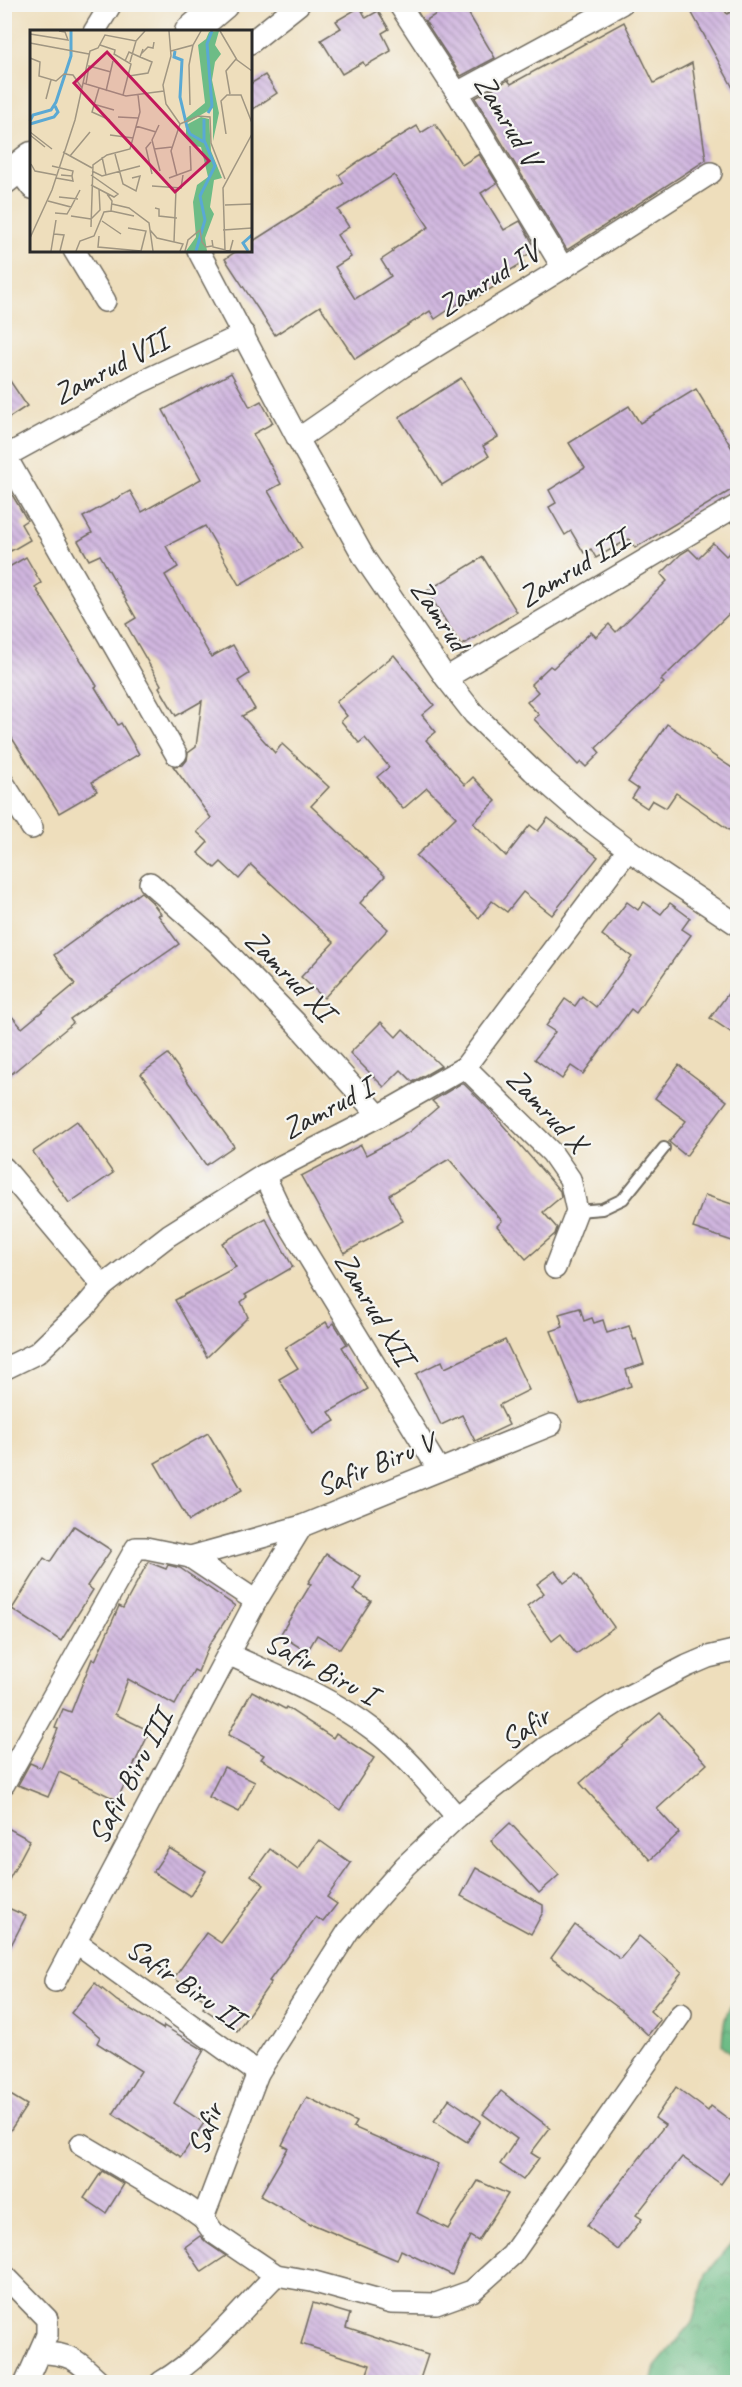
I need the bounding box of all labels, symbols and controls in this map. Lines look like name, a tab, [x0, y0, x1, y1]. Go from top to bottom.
inset map	[30, 30, 252, 252]
street label: Zamrud V	[466, 67, 553, 177]
street label: Zamrud IV	[430, 230, 551, 325]
street label: Zamrud VII	[46, 318, 179, 413]
street label: Zamrud III	[511, 517, 640, 616]
street label: Zamrud	[402, 572, 480, 662]
street label: Zamrud XI	[237, 921, 348, 1034]
street label: Zamrud X	[498, 1060, 598, 1163]
street label: Zamrud I	[275, 1065, 385, 1148]
street label: Zamrud XII	[326, 1244, 427, 1377]
street label: Safir Biru V	[310, 1421, 445, 1505]
street label: Safir Biru I	[259, 1623, 390, 1717]
street label: Safir	[493, 1695, 560, 1759]
street label: Safir Biru III	[79, 1698, 184, 1850]
street label: Safir Biru II	[119, 1929, 256, 2040]
street label: Safir	[178, 2095, 233, 2160]

